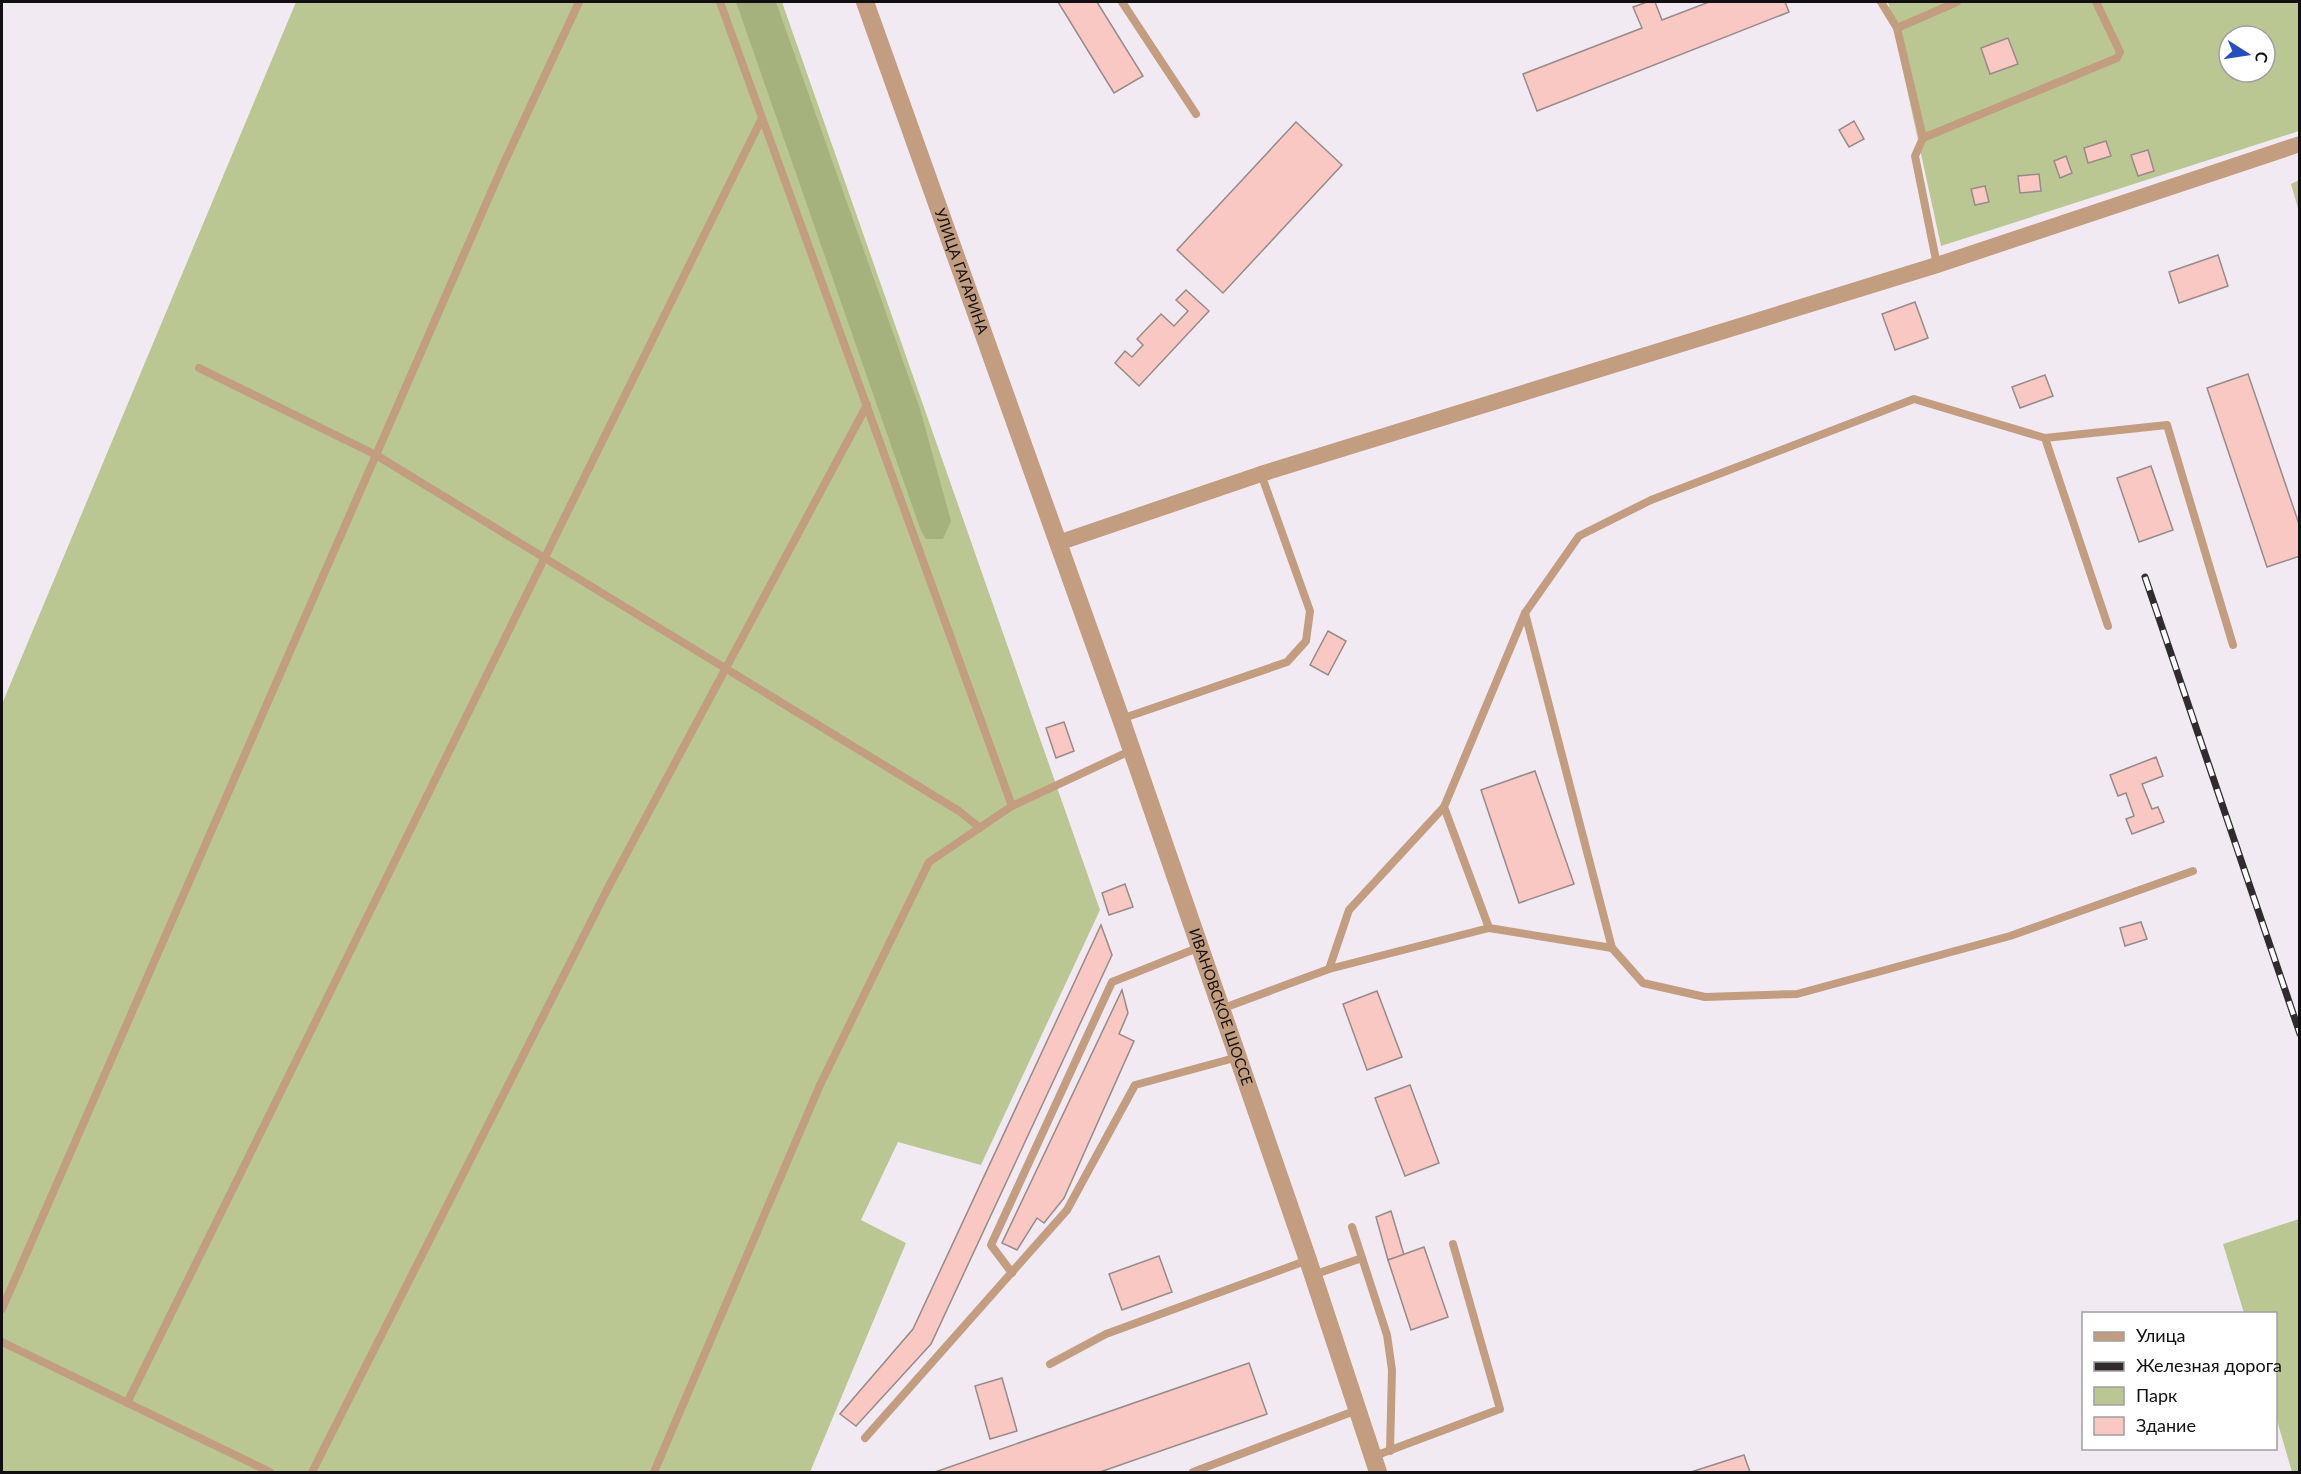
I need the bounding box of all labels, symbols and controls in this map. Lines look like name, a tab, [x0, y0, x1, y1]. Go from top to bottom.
north arrow	[2217, 24, 2277, 84]
text: С	[2252, 50, 2273, 65]
street label: УЛИЦА ГАГАРИНА	[931, 206, 993, 337]
street label: ИВАНОВСКОЕ ШОССЕ	[1186, 926, 1257, 1088]
legend	[2082, 1312, 2277, 1450]
text: Улица	[2136, 1324, 2186, 1346]
text: Железная дорога	[2136, 1354, 2282, 1376]
text: Парк	[2136, 1384, 2178, 1406]
text: Здание	[2136, 1414, 2196, 1436]

